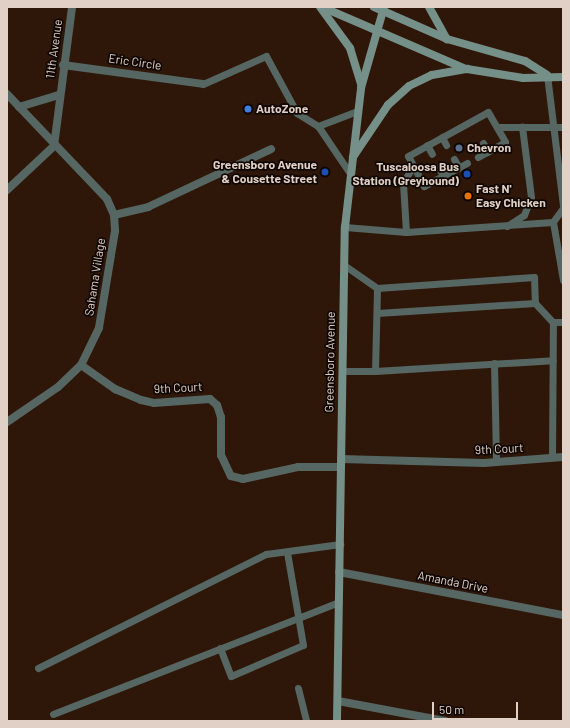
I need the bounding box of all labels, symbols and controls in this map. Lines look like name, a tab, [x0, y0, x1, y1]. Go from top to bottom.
street label: 11th Avenue	[43, 18, 65, 80]
street label: Eric Circle	[108, 51, 162, 73]
place label: AutoZone	[256, 102, 308, 116]
marker: AutoZone	[243, 104, 253, 114]
place label: Chevron	[467, 141, 511, 155]
marker: Chevron	[454, 143, 464, 153]
place label: Greensboro Avenue & Cousette Street	[213, 158, 317, 186]
place label: Tuscaloosa Bus Station (Greyhound)	[352, 160, 459, 188]
marker: Greensboro Avenue & Cousette Street	[320, 167, 330, 177]
marker: Tuscaloosa Bus Station (Greyhound)	[462, 169, 472, 179]
place label: Fast N' Easy Chicken	[476, 182, 546, 210]
marker: Fast N' Easy Chicken	[463, 191, 473, 201]
street label: Sahama Village	[82, 237, 108, 317]
street label: Greensboro Avenue	[322, 311, 338, 413]
street label: 9th Court	[153, 380, 203, 396]
street label: 9th Court	[474, 441, 524, 457]
street label: Amanda Drive	[417, 568, 489, 596]
scale bar	[434, 694, 520, 720]
text: 50 m	[439, 702, 464, 716]

